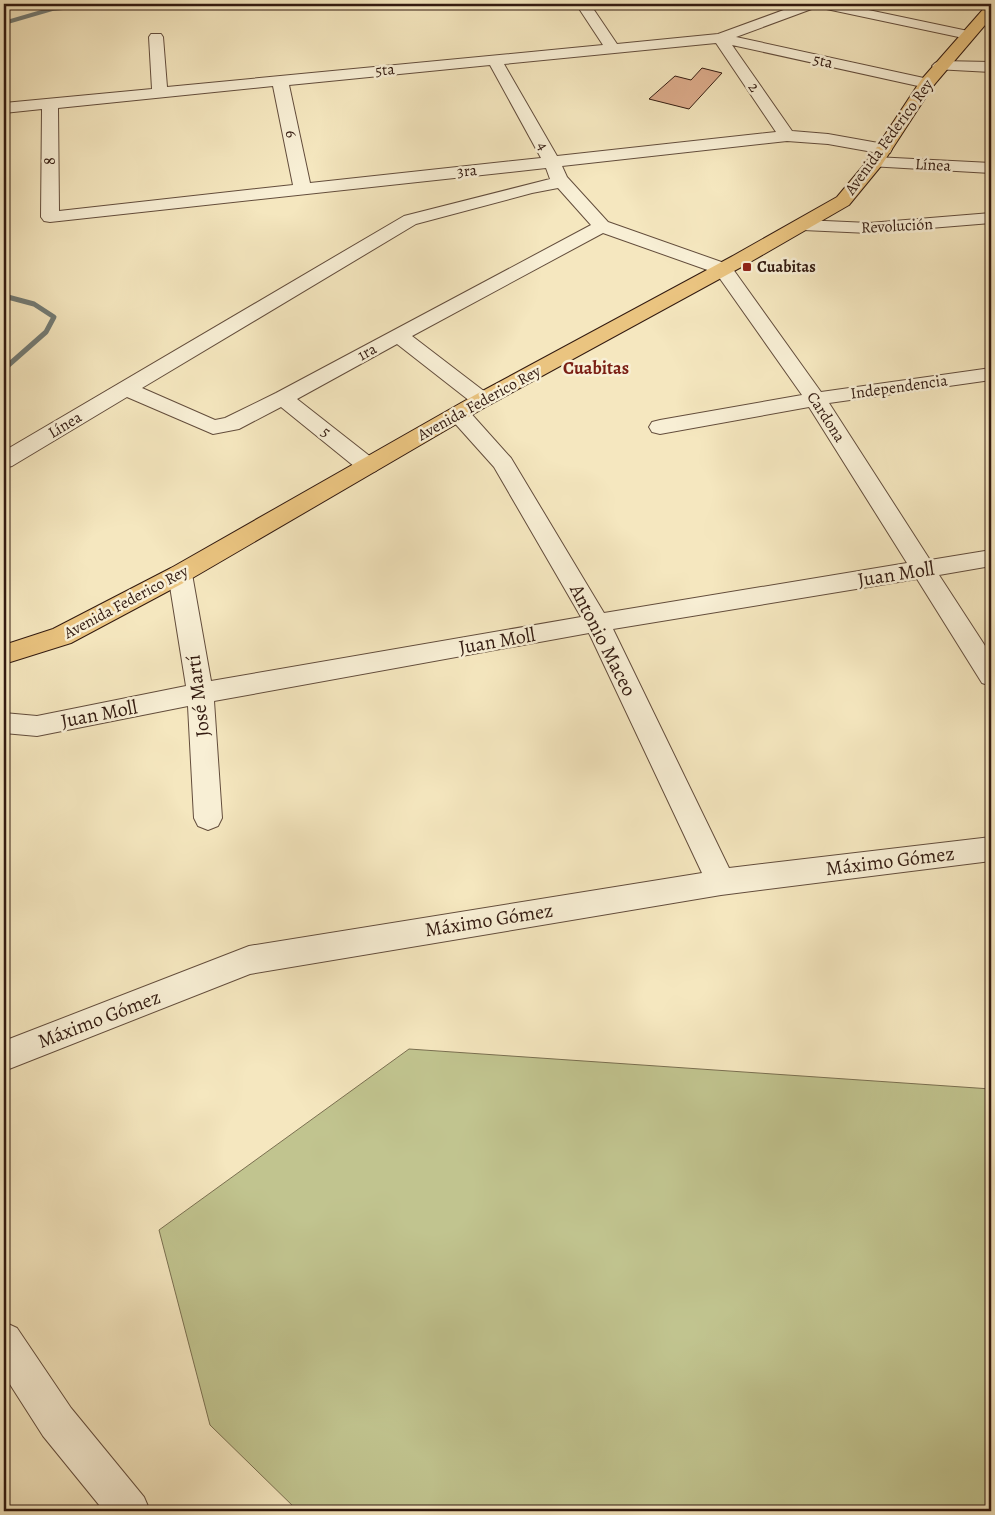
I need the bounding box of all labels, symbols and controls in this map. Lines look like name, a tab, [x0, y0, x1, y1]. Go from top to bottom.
street label: 5ta	[811, 48, 836, 74]
street label: 5ta	[374, 58, 396, 82]
street label: Avenida Federico Rey	[839, 74, 939, 200]
street label: 2	[743, 78, 765, 97]
street label: 6	[279, 128, 303, 140]
street label: 4	[532, 137, 554, 155]
street label: Línea	[914, 153, 952, 177]
street label: 8	[39, 157, 61, 165]
street label: 3ra	[456, 159, 479, 183]
street label: Revolución	[861, 213, 934, 239]
place label: Cuabitas	[757, 256, 816, 278]
marker: Cuabitas	[741, 261, 753, 273]
street label: 1ra	[353, 338, 381, 366]
district label: Cuabitas	[563, 356, 629, 380]
street label: Avenida Federico Rey	[412, 360, 545, 447]
street label: Independencia	[849, 369, 949, 405]
street label: Cardona	[801, 387, 851, 447]
street label: Línea	[44, 406, 87, 444]
street label: 5	[317, 421, 336, 443]
street label: Juan Moll	[856, 555, 936, 593]
street label: Avenida Federico Rey	[59, 560, 193, 645]
street label: Antonio Maceo	[563, 578, 643, 701]
street label: Juan Moll	[457, 621, 538, 661]
street label: José Martí	[180, 653, 216, 739]
street label: Juan Moll	[59, 693, 140, 735]
street label: Máximo Gómez	[824, 840, 956, 882]
street label: Máximo Gómez	[423, 897, 555, 943]
street label: Máximo Gómez	[34, 983, 164, 1055]

